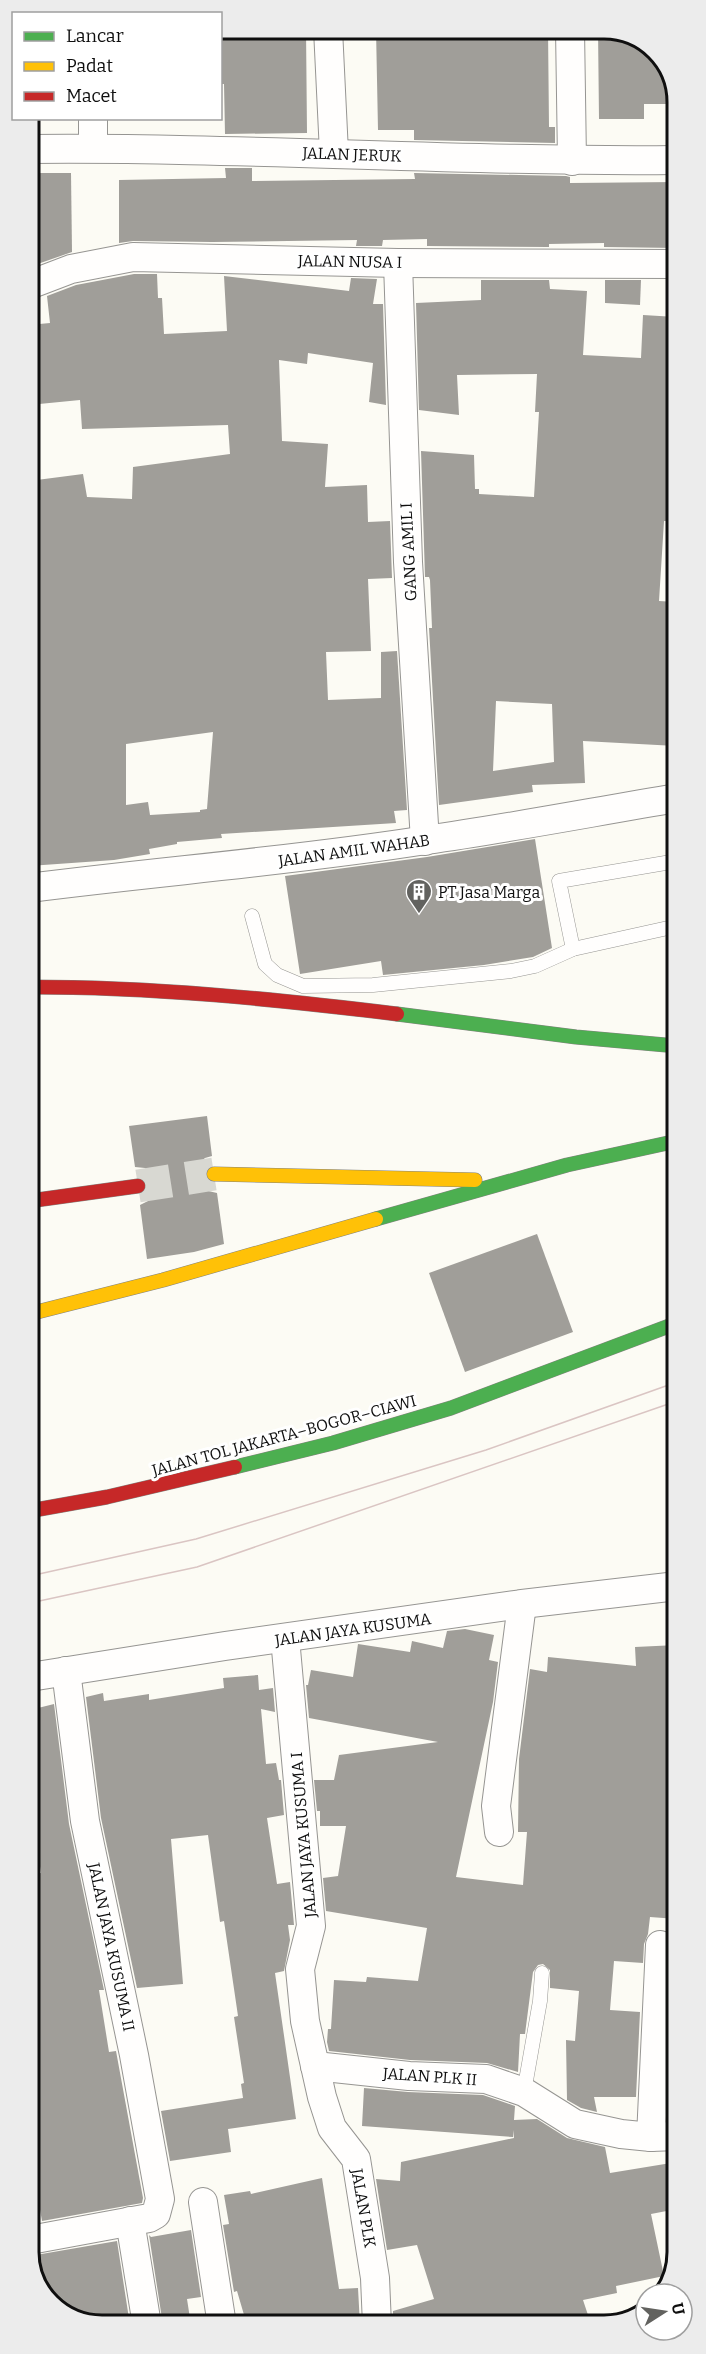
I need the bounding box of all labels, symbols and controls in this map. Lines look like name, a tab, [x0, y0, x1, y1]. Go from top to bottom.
legend	[12, 12, 222, 120]
text: Lancar	[66, 25, 124, 47]
text: Padat	[66, 55, 113, 77]
text: Macet	[66, 85, 117, 107]
street label: JALAN JERUK	[301, 143, 403, 166]
street label: JALAN NUSA I	[297, 251, 402, 272]
street label: GANG AMIL I	[396, 502, 421, 602]
street label: JALAN AMIL WAHAB	[276, 830, 431, 871]
building icon: PT Jasa Marga	[404, 877, 434, 915]
place label: PT Jasa Marga	[438, 883, 540, 902]
street label: JALAN TOL JAKARTA–BOGOR–CIAWI	[149, 1391, 418, 1480]
street label: JALAN JAYA KUSUMA	[273, 1609, 433, 1650]
street label: JALAN JAYA KUSUMA I	[287, 1751, 320, 1920]
street label: JALAN JAYA KUSUMA II	[84, 1860, 139, 2033]
street label: JALAN PLK II	[381, 2064, 478, 2089]
street label: JALAN PLK	[347, 2166, 380, 2250]
north arrow	[634, 2282, 694, 2342]
text: U	[668, 2301, 689, 2317]

